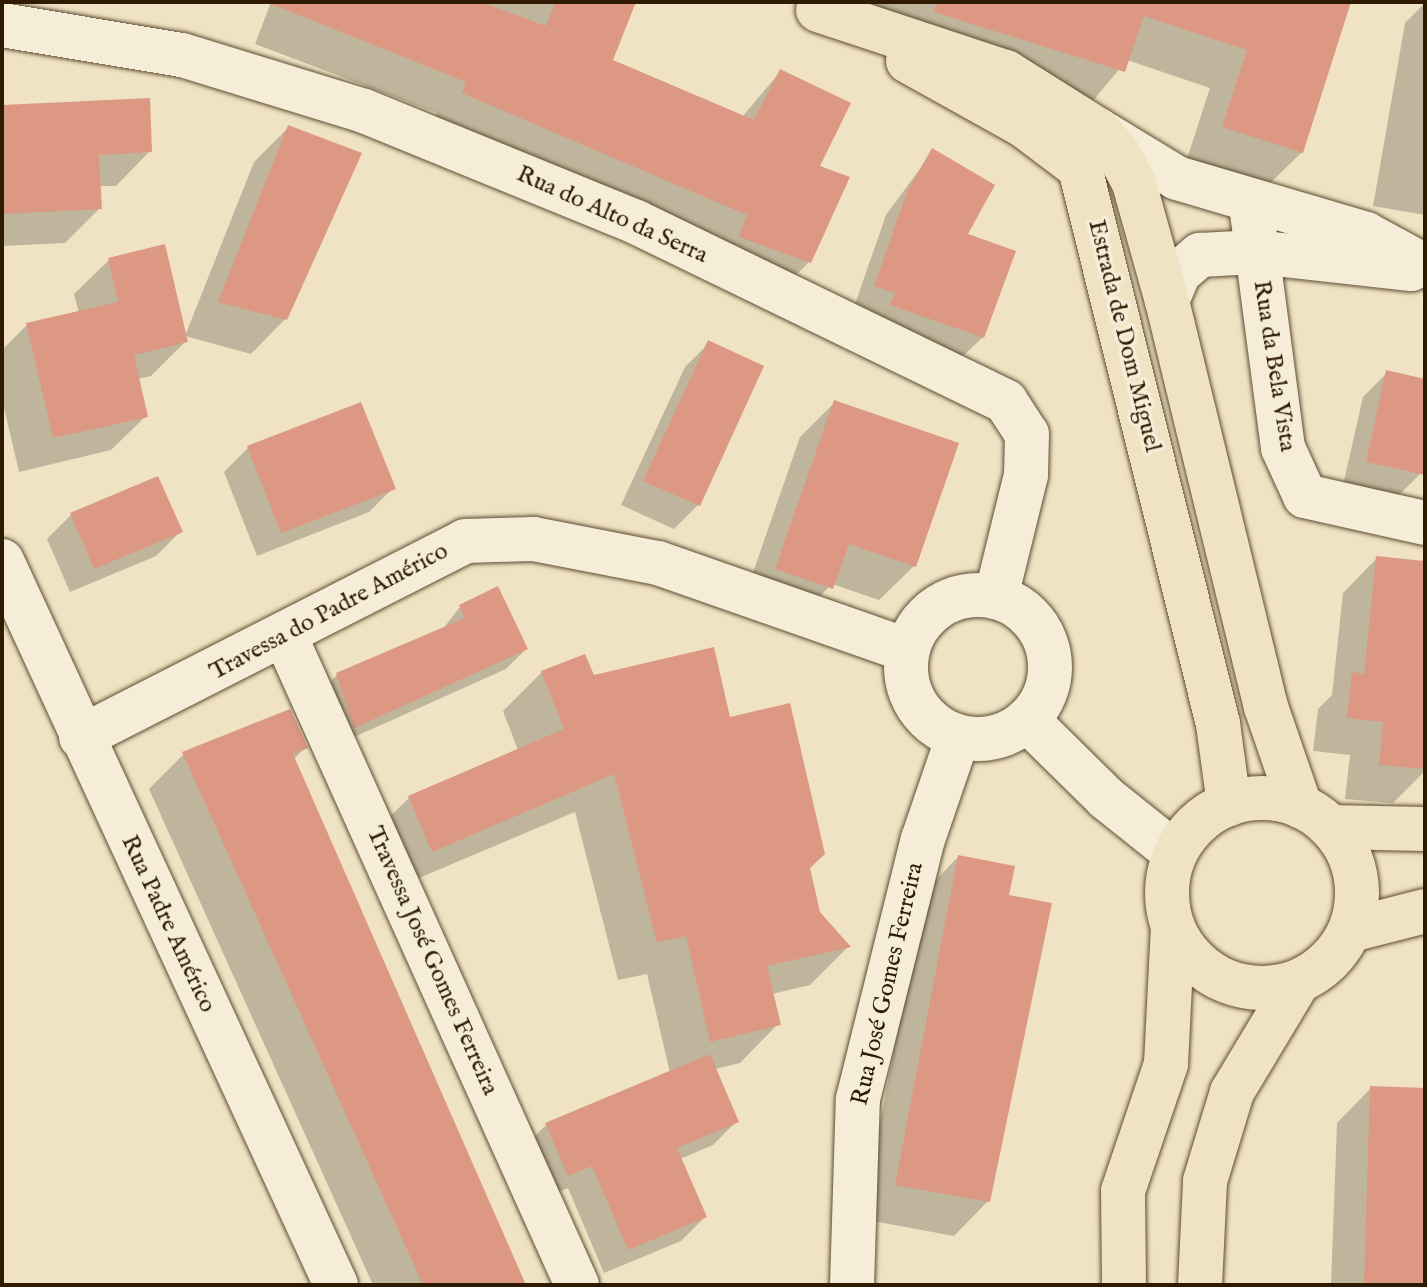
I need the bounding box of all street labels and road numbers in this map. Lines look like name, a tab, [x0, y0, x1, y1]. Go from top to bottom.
street label: Rua do Alto da Serra	[512, 160, 712, 270]
street label: Estrada de Dom Miguel	[1081, 217, 1167, 455]
street label: Rua da Bela Vista	[1246, 278, 1302, 454]
street label: Travessa do Padre Américo	[205, 537, 453, 687]
street label: Travessa José Gomes Ferreira	[360, 822, 504, 1100]
street label: Rua Padre Américo	[114, 831, 222, 1017]
street label: Rua José Gomes Ferreira	[846, 860, 930, 1108]

